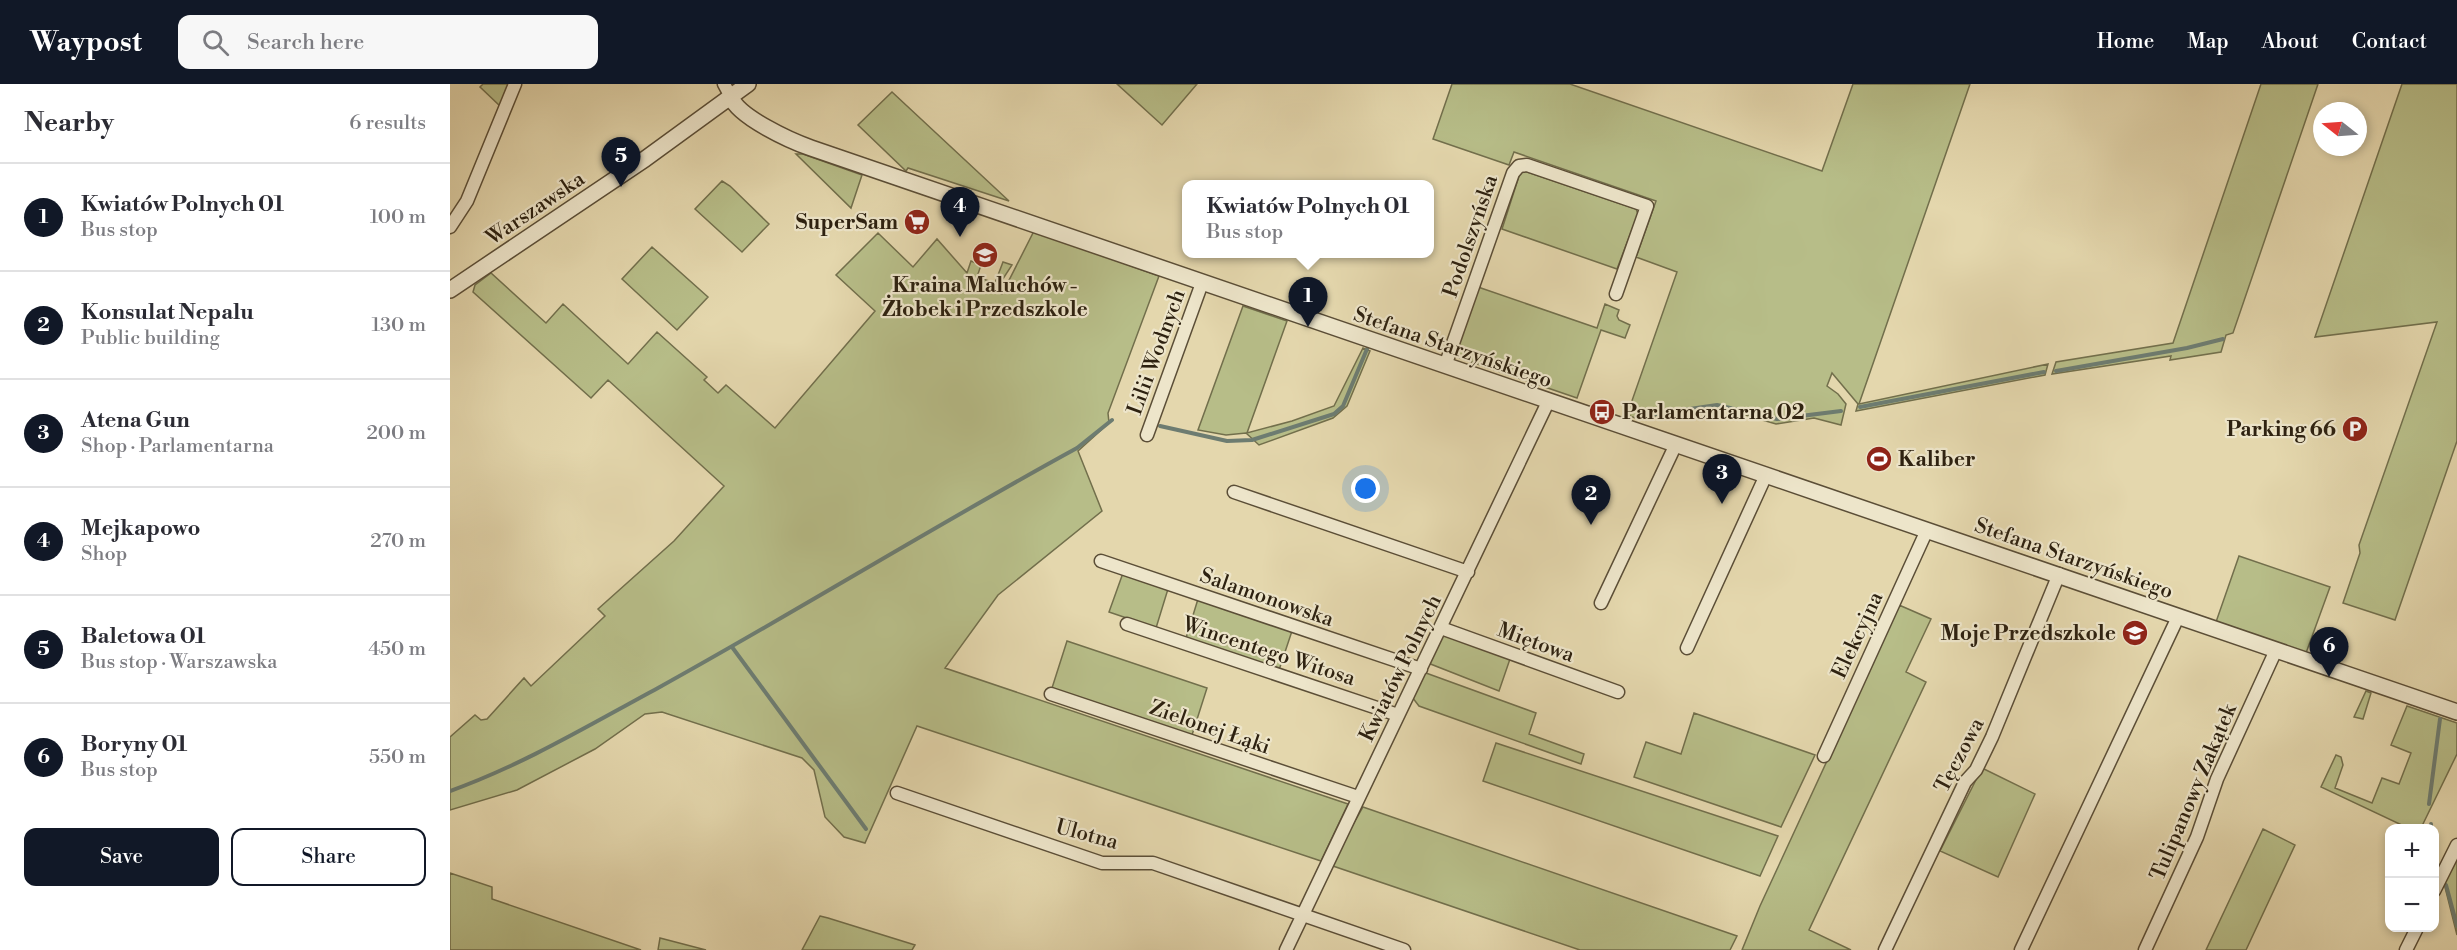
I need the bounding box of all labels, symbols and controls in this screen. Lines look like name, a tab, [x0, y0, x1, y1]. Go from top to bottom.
search box	[178, 15, 598, 69]
text: Waypost	[30, 25, 142, 60]
icon: search	[199, 26, 232, 59]
text: Search here	[247, 29, 364, 56]
text: Home	[2097, 29, 2154, 55]
text: Map	[2187, 29, 2229, 55]
text: About	[2262, 29, 2319, 55]
text: Contact	[2352, 29, 2427, 55]
north arrow	[2313, 102, 2367, 156]
text: Nearby	[24, 107, 114, 139]
text: 6 results	[349, 111, 426, 136]
pin: 5	[602, 138, 640, 187]
street label: Warszawska	[480, 166, 590, 252]
street label: Podolszyńska	[1438, 171, 1504, 301]
popup	[1182, 180, 1434, 258]
pin: 4	[940, 188, 980, 237]
text: Kwiatów Polnych 01	[81, 191, 284, 218]
text: Kwiatów Polnych 01	[1207, 193, 1409, 220]
text: 1	[39, 205, 48, 230]
text: 100 m	[370, 205, 426, 230]
supermarket icon: SuperSam	[902, 207, 932, 237]
place label: SuperSam	[796, 210, 898, 236]
text: Bus stop	[81, 218, 158, 243]
text: Bus stop	[1207, 220, 1283, 245]
school or university icon: Kraina Maluchów - Żłobek i Przedszkole	[970, 240, 1000, 270]
place label: Kraina Maluchów - Żłobek i Przedszkole	[882, 273, 1088, 323]
pin: 1	[1288, 278, 1328, 327]
street label: Lilii Wodnych	[1122, 286, 1192, 419]
text: Konsulat Nepalu	[81, 299, 254, 326]
street label: Stefana Starzyńskiego	[1350, 302, 1555, 394]
text: 2	[37, 313, 50, 338]
text: 130 m	[371, 313, 426, 338]
text: Public building	[81, 326, 220, 351]
bus stop icon: Parlamentarna 02	[1587, 397, 1617, 427]
place label: Parlamentarna 02	[1622, 400, 1805, 426]
text: Atena Gun	[81, 407, 190, 434]
parking icon: Parking 66	[2340, 414, 2370, 444]
place label: Parking 66	[2226, 417, 2336, 443]
text: 3	[37, 421, 50, 446]
text: 200 m	[366, 421, 426, 446]
text: Shop · Parlamentarna	[81, 434, 274, 459]
sports icon: Kaliber	[1864, 444, 1894, 474]
place label: Kaliber	[1898, 447, 1976, 473]
pin: 3	[1702, 454, 1742, 504]
your location	[1351, 474, 1380, 503]
pin: 2	[1572, 476, 1610, 525]
street label: Stefana Starzyńskiego	[1971, 513, 2176, 605]
text: Mejkapowo	[81, 515, 200, 542]
text: 4	[37, 529, 50, 554]
text: 270 m	[370, 529, 426, 554]
text: Shop	[81, 542, 127, 567]
street label: Salamonowska	[1196, 563, 1337, 633]
street label: Elekcyjna	[1827, 588, 1889, 683]
street label: Kwiatów Polnych	[1354, 590, 1448, 746]
street label: Wincentego Witosa	[1178, 611, 1359, 692]
street label: Miętowa	[1494, 617, 1578, 669]
school or university icon: Moje Przedszkole	[2120, 618, 2150, 648]
place label: Moje Przedszkole	[1940, 621, 2116, 647]
text: Baletowa 01	[81, 623, 206, 650]
pin: 6	[2310, 628, 2348, 677]
text: 5	[37, 637, 50, 662]
text: 450 m	[368, 637, 426, 662]
text: Bus stop · Warszawska	[81, 650, 277, 675]
street label: Zielonej Łąki	[1146, 695, 1274, 761]
street label: Tulipanowy Zakątek	[2145, 699, 2243, 885]
street label: Tęczowa	[1929, 713, 1991, 797]
text: Boryny 01	[81, 731, 187, 758]
text: 6	[37, 745, 50, 770]
text: 550 m	[369, 745, 426, 770]
text: Bus stop	[81, 758, 158, 783]
street label: Ulotna	[1053, 814, 1121, 856]
map controls	[2385, 824, 2439, 932]
button: +	[2385, 824, 2439, 878]
button: Save	[24, 828, 219, 886]
button: Share	[231, 828, 426, 886]
button: −	[2385, 878, 2439, 932]

